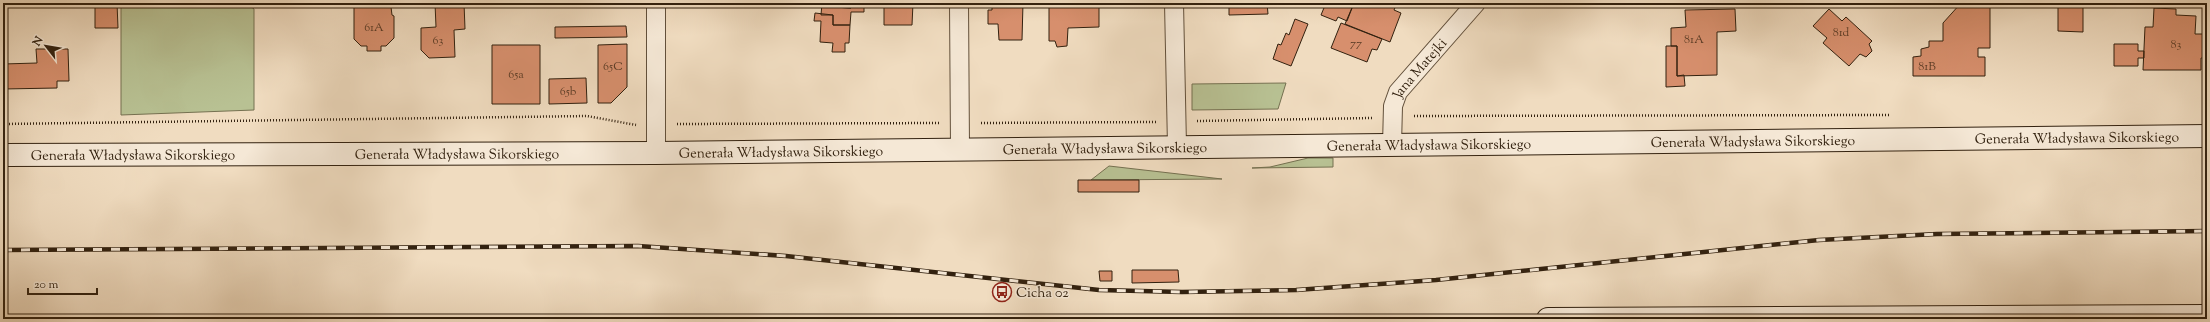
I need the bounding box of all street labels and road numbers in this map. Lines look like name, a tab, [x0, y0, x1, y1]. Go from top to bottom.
street label: Jana Matejki	[1388, 35, 1453, 102]
street label: Generała Władysława Sikorskiego	[1975, 128, 2180, 151]
street label: Generała Władysława Sikorskiego	[1651, 132, 1856, 154]
street label: Generała Władysława Sikorskiego	[1327, 135, 1532, 158]
street label: Generała Władysława Sikorskiego	[1003, 139, 1208, 161]
street label: Generała Władysława Sikorskiego	[679, 143, 884, 165]
street label: Generała Władysława Sikorskiego	[355, 145, 560, 166]
street label: Generała Władysława Sikorskiego	[31, 146, 236, 167]

